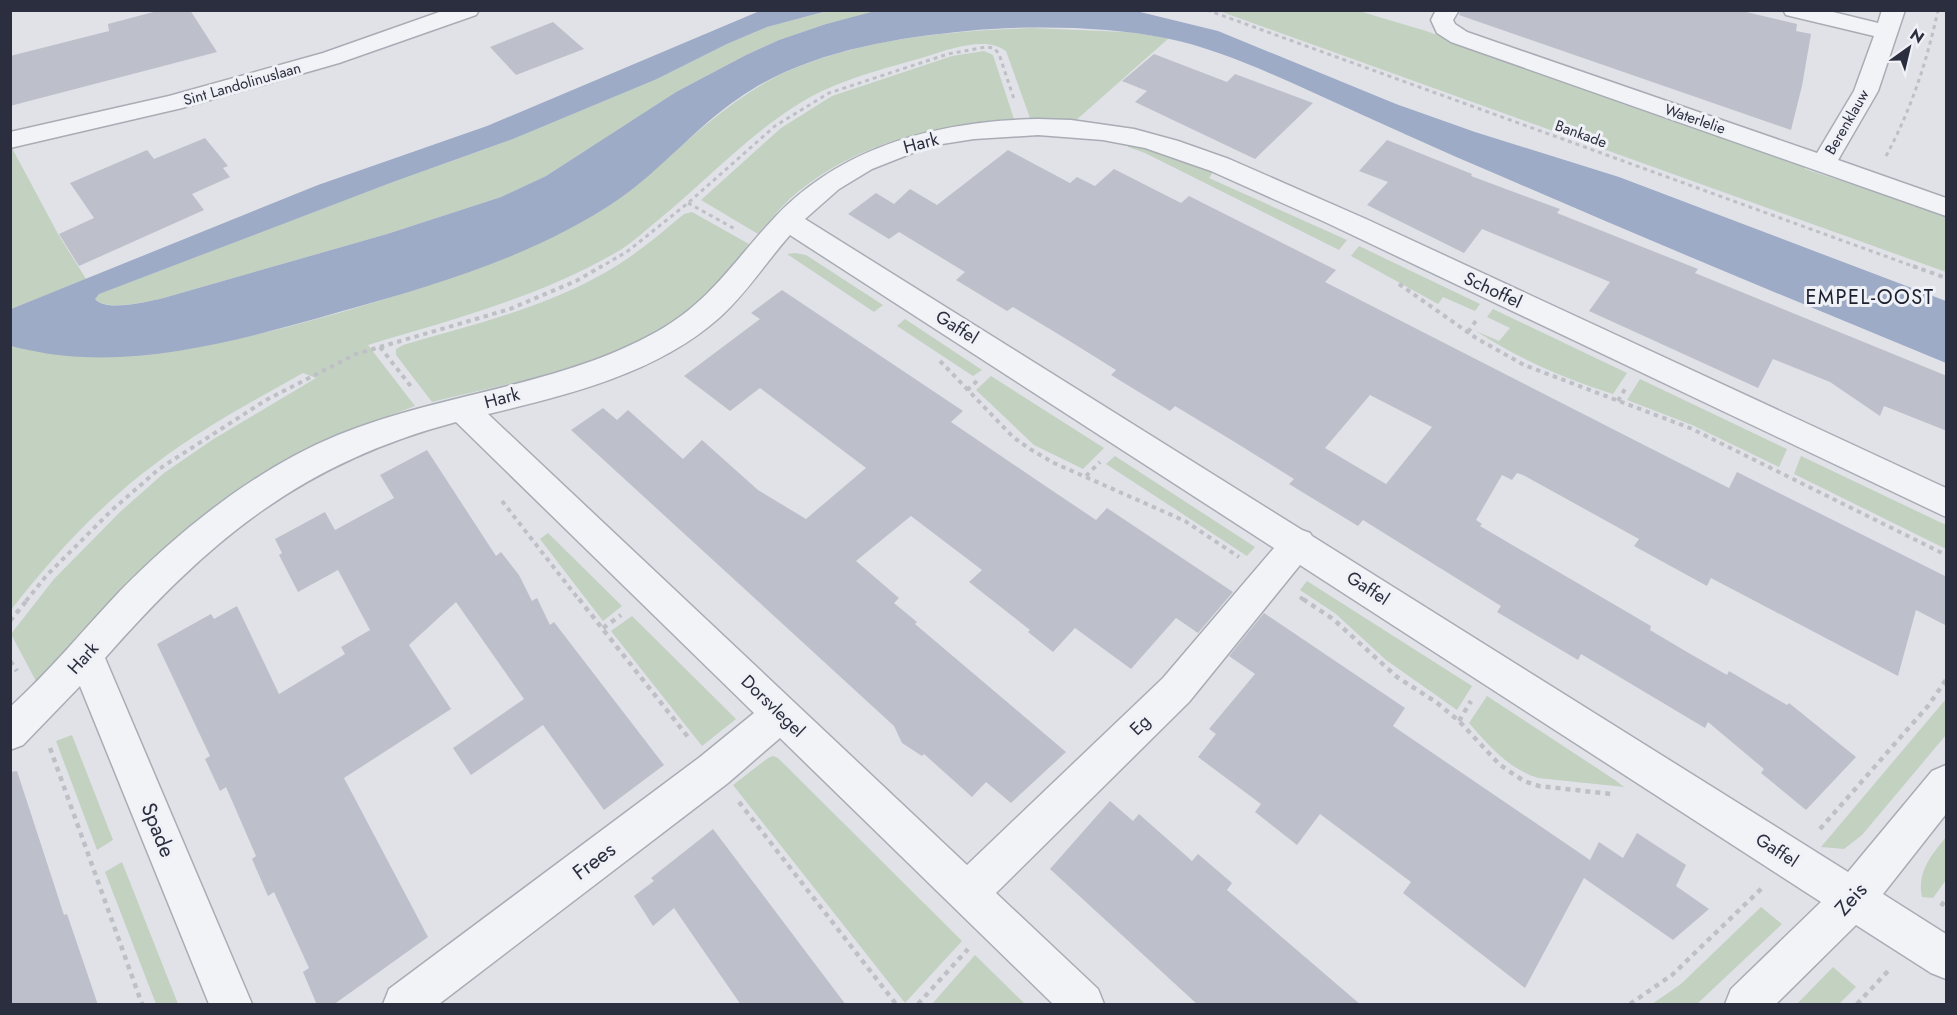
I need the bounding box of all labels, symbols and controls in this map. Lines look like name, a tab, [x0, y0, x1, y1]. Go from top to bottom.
north arrow	[1879, 18, 1939, 78]
text: N	[1905, 23, 1929, 49]
street label: Sint Landolinuslaan	[181, 57, 303, 111]
street label: Berenklauw	[1819, 85, 1875, 159]
street label: Waterlelie	[1661, 98, 1729, 140]
street label: Bankade	[1552, 115, 1610, 154]
street label: Hark	[900, 126, 942, 160]
street label: Schoffel	[1460, 265, 1526, 315]
district label: EMPEL-OOST	[1805, 283, 1935, 312]
street label: Gaffel	[930, 304, 984, 350]
street label: Hark	[481, 381, 523, 415]
street label: Gaffel	[1341, 564, 1395, 612]
street label: Hark	[61, 636, 105, 680]
street label: Dorsvlegel	[735, 669, 811, 743]
street label: Eg	[1124, 709, 1156, 741]
street label: Spade	[134, 798, 183, 862]
street label: Gaffel	[1750, 826, 1804, 874]
street label: Frees	[566, 835, 622, 887]
street label: Zeis	[1828, 876, 1874, 922]

